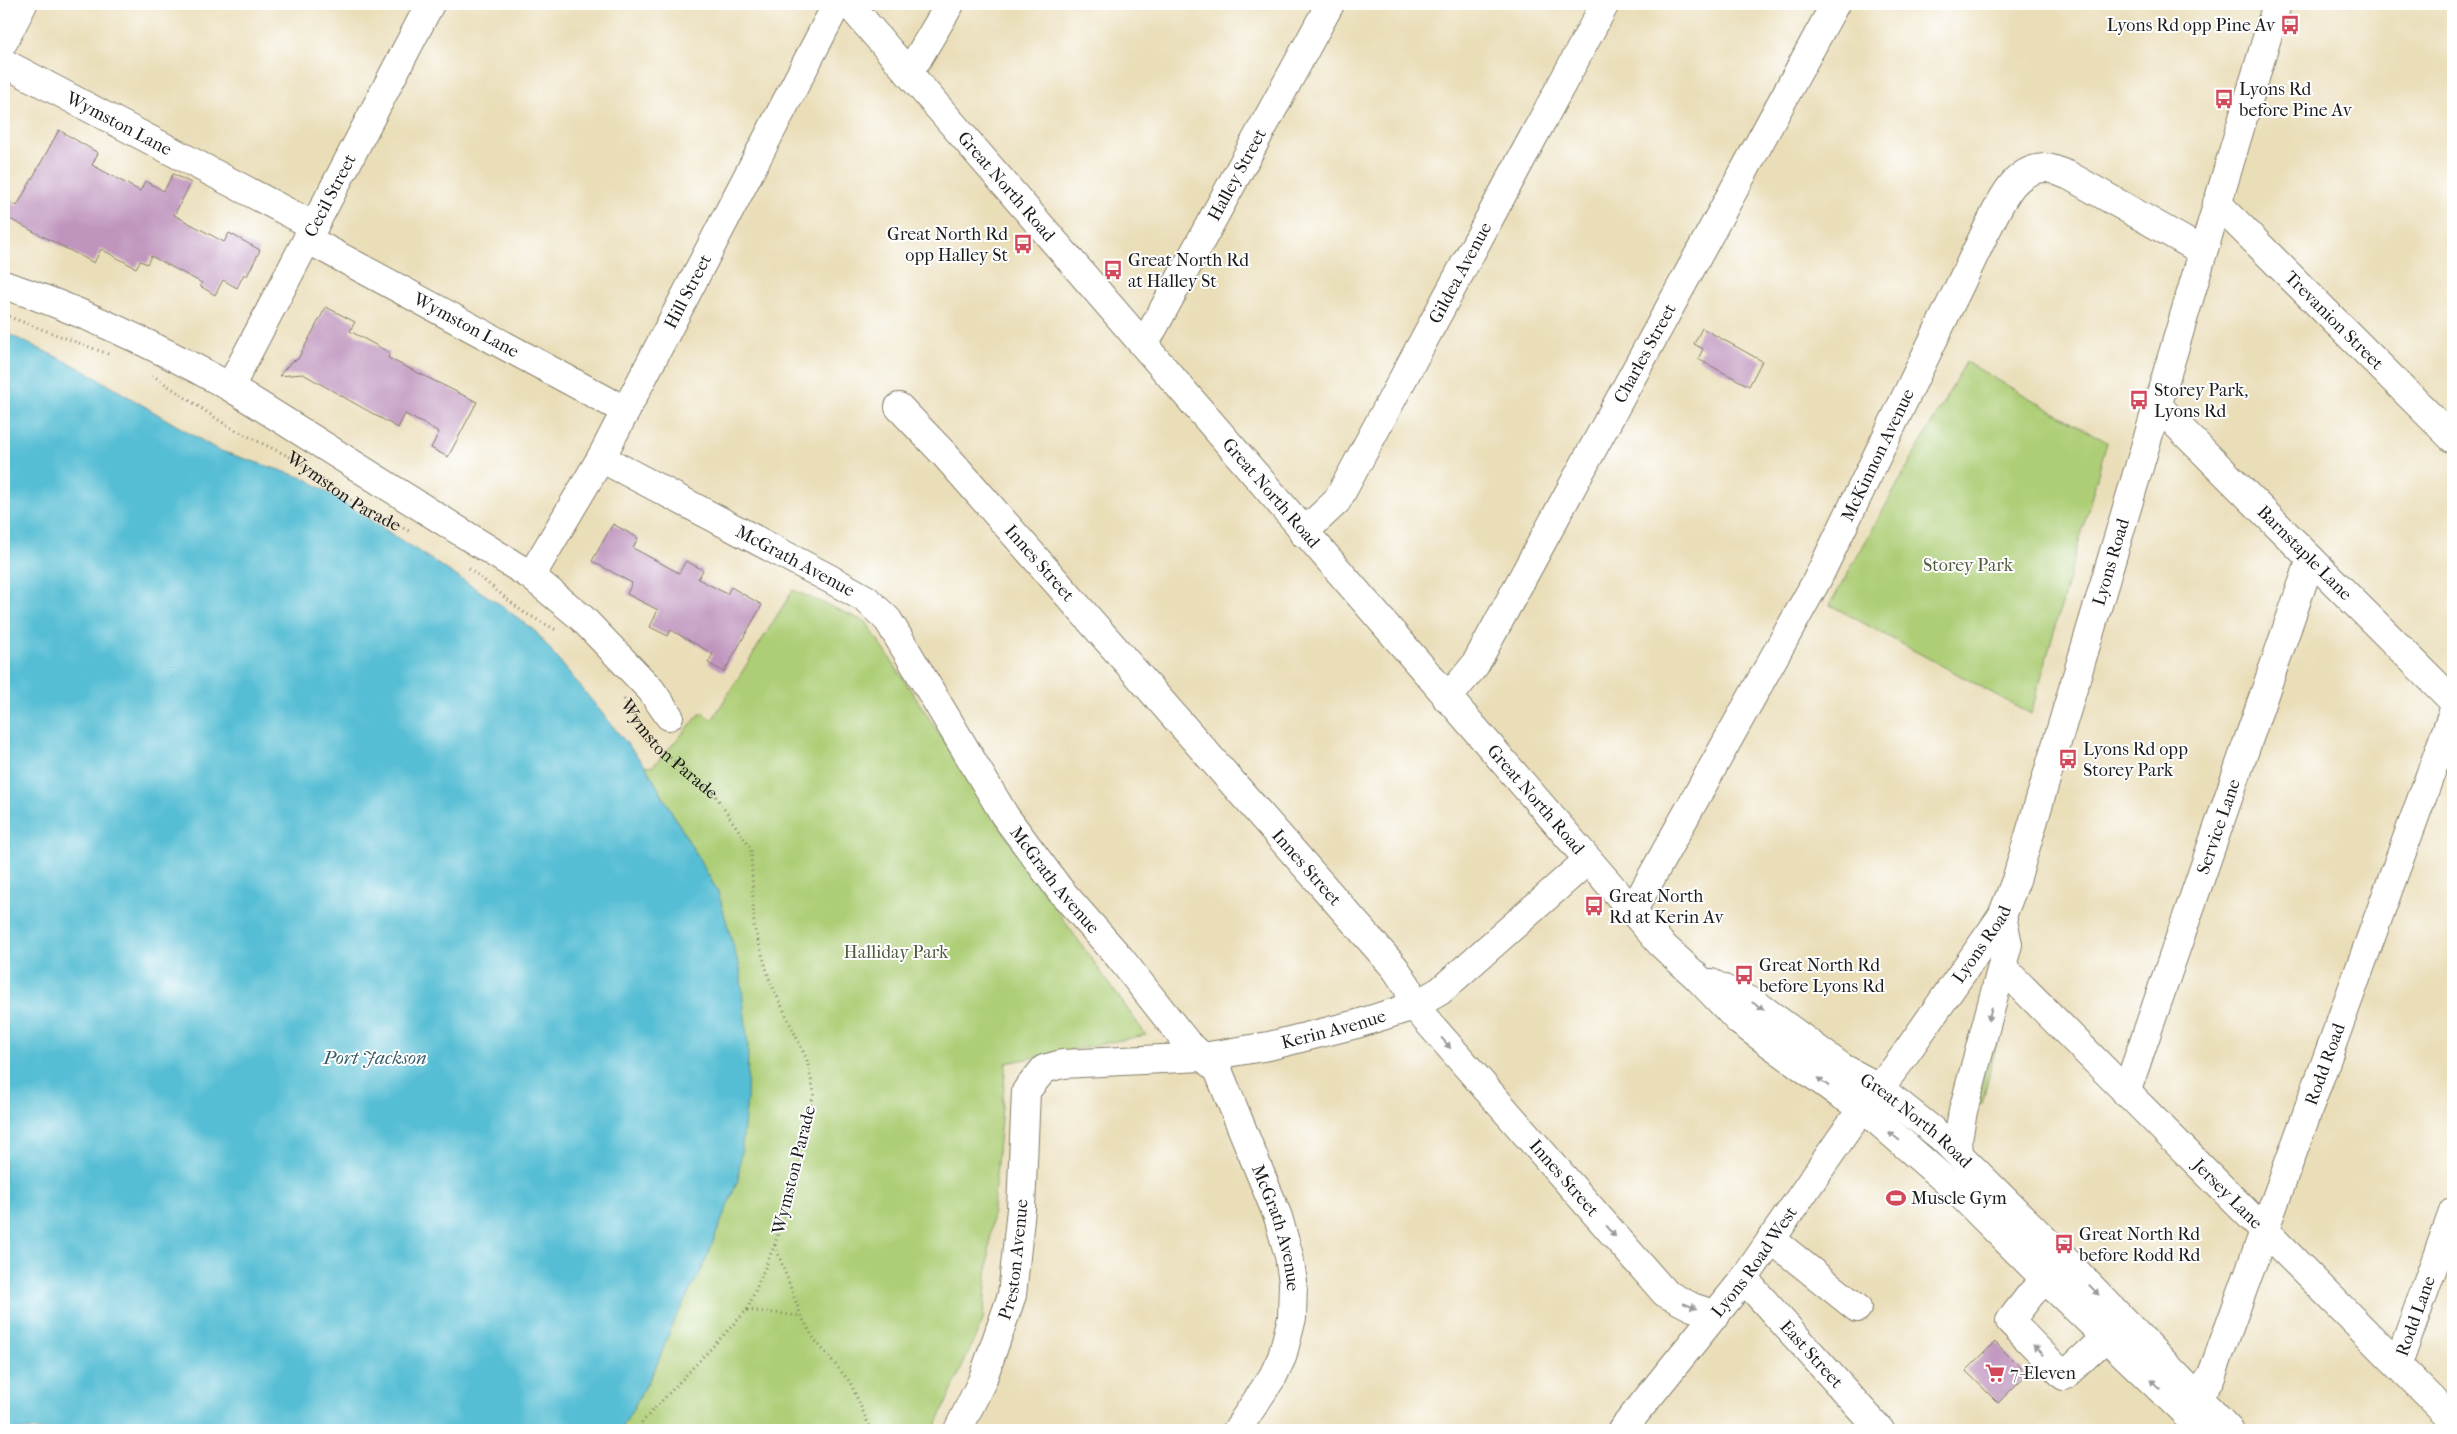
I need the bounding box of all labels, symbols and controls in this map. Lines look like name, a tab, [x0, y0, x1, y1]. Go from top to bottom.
bus stop icon: Lyons Rd opp Pine Av	[2279, 14, 2301, 36]
place label: Lyons Rd opp Pine Av	[2107, 15, 2276, 36]
place label: Lyons Rd before Pine Av	[2238, 79, 2353, 121]
street label: Wymston Lane	[62, 87, 176, 160]
bus stop icon: Lyons Rd before Pine Av	[2213, 88, 2235, 110]
street label: Halley Street	[1203, 124, 1271, 225]
street label: Great North Road	[953, 127, 1060, 246]
street label: Cecil Street	[300, 150, 361, 241]
street label: Gildea Avenue	[1424, 218, 1496, 327]
place label: Great North Rd opp Halley St	[887, 224, 1009, 266]
bus stop icon: Great North Rd opp Halley St	[1012, 233, 1034, 255]
street label: Hill Street	[660, 250, 716, 332]
place label: Great North Rd at Halley St	[1128, 250, 1249, 292]
bus stop icon: Great North Rd at Halley St	[1102, 259, 1124, 281]
street label: Trevanion Street	[2281, 267, 2388, 374]
street label: Wymston Lane	[409, 287, 523, 362]
street label: Charles Street	[1609, 299, 1681, 407]
place label: Storey Park, Lyons Rd	[2154, 380, 2248, 422]
street label: McKinnon Avenue	[1837, 385, 1919, 525]
bus stop icon: Storey Park, Lyons Rd	[2128, 389, 2150, 411]
street label: Great North Road	[1218, 434, 1325, 552]
street label: Wymston Parade	[282, 446, 404, 536]
street label: Barnstaple Lane	[2253, 501, 2357, 605]
street label: Lyons Road	[2088, 516, 2134, 608]
street label: Innes Street	[1000, 520, 1079, 606]
street label: McGrath Avenue	[732, 521, 859, 601]
park label: Storey Park	[1923, 555, 2014, 576]
street label: Wymston Parade	[616, 694, 722, 803]
place label: Lyons Rd opp Storey Park	[2083, 739, 2188, 781]
street label: Great North Road	[1483, 740, 1589, 859]
bus stop icon: Lyons Rd opp Storey Park	[2057, 748, 2079, 770]
street label: Service Lane	[2192, 776, 2245, 877]
street label: McGrath Avenue	[1006, 822, 1104, 938]
street label: Innes Street	[1268, 825, 1346, 910]
place label: Great North Rd at Kerin Av	[1609, 886, 1724, 928]
bus stop icon: Great North Rd at Kerin Av	[1583, 895, 1605, 917]
street label: Lyons Road	[1948, 902, 2016, 987]
park label: Halliday Park	[844, 942, 949, 963]
place label: Great North Rd before Lyons Rd	[1758, 955, 1885, 997]
bus stop icon: Great North Rd before Lyons Rd	[1733, 964, 1755, 986]
one-way arrow	[1751, 1001, 1765, 1010]
street label: Kerin Avenue	[1279, 1005, 1388, 1053]
one-way arrow	[1985, 1006, 1993, 1021]
street label: Rodd Road	[2300, 1020, 2349, 1108]
one-way arrow	[1440, 1037, 1452, 1049]
water label: Port Jackson	[322, 1047, 427, 1069]
street label: Great North Road	[1857, 1069, 1976, 1172]
one-way arrow	[1816, 1077, 1830, 1087]
street label: Wymston Parade	[768, 1103, 820, 1237]
one-way arrow	[1888, 1130, 1901, 1141]
street label: Innes Street	[1525, 1135, 1604, 1221]
street label: Jersey Lane	[2187, 1153, 2267, 1233]
street label: McGrath Avenue	[1247, 1162, 1303, 1291]
sports icon: Muscle Gym	[1885, 1187, 1907, 1209]
place label: Muscle Gym	[1911, 1188, 2007, 1209]
street label: Preston Avenue	[994, 1199, 1032, 1323]
street label: Lyons Road West	[1707, 1202, 1802, 1322]
place label: Great North Rd before Rodd Rd	[2078, 1224, 2201, 1266]
one-way arrow	[1605, 1225, 1617, 1237]
bus stop icon: Great North Rd before Rodd Rd	[2053, 1233, 2075, 1255]
street label: Rodd Lane	[2391, 1273, 2440, 1359]
one-way arrow	[2088, 1283, 2100, 1295]
one-way arrow	[1683, 1302, 1697, 1310]
street label: East Street	[1776, 1316, 1848, 1393]
one-way arrow	[2032, 1344, 2044, 1356]
supermarket icon: 7-Eleven	[1984, 1362, 2006, 1384]
place label: 7-Eleven	[2010, 1363, 2076, 1384]
one-way arrow	[2149, 1378, 2161, 1390]

